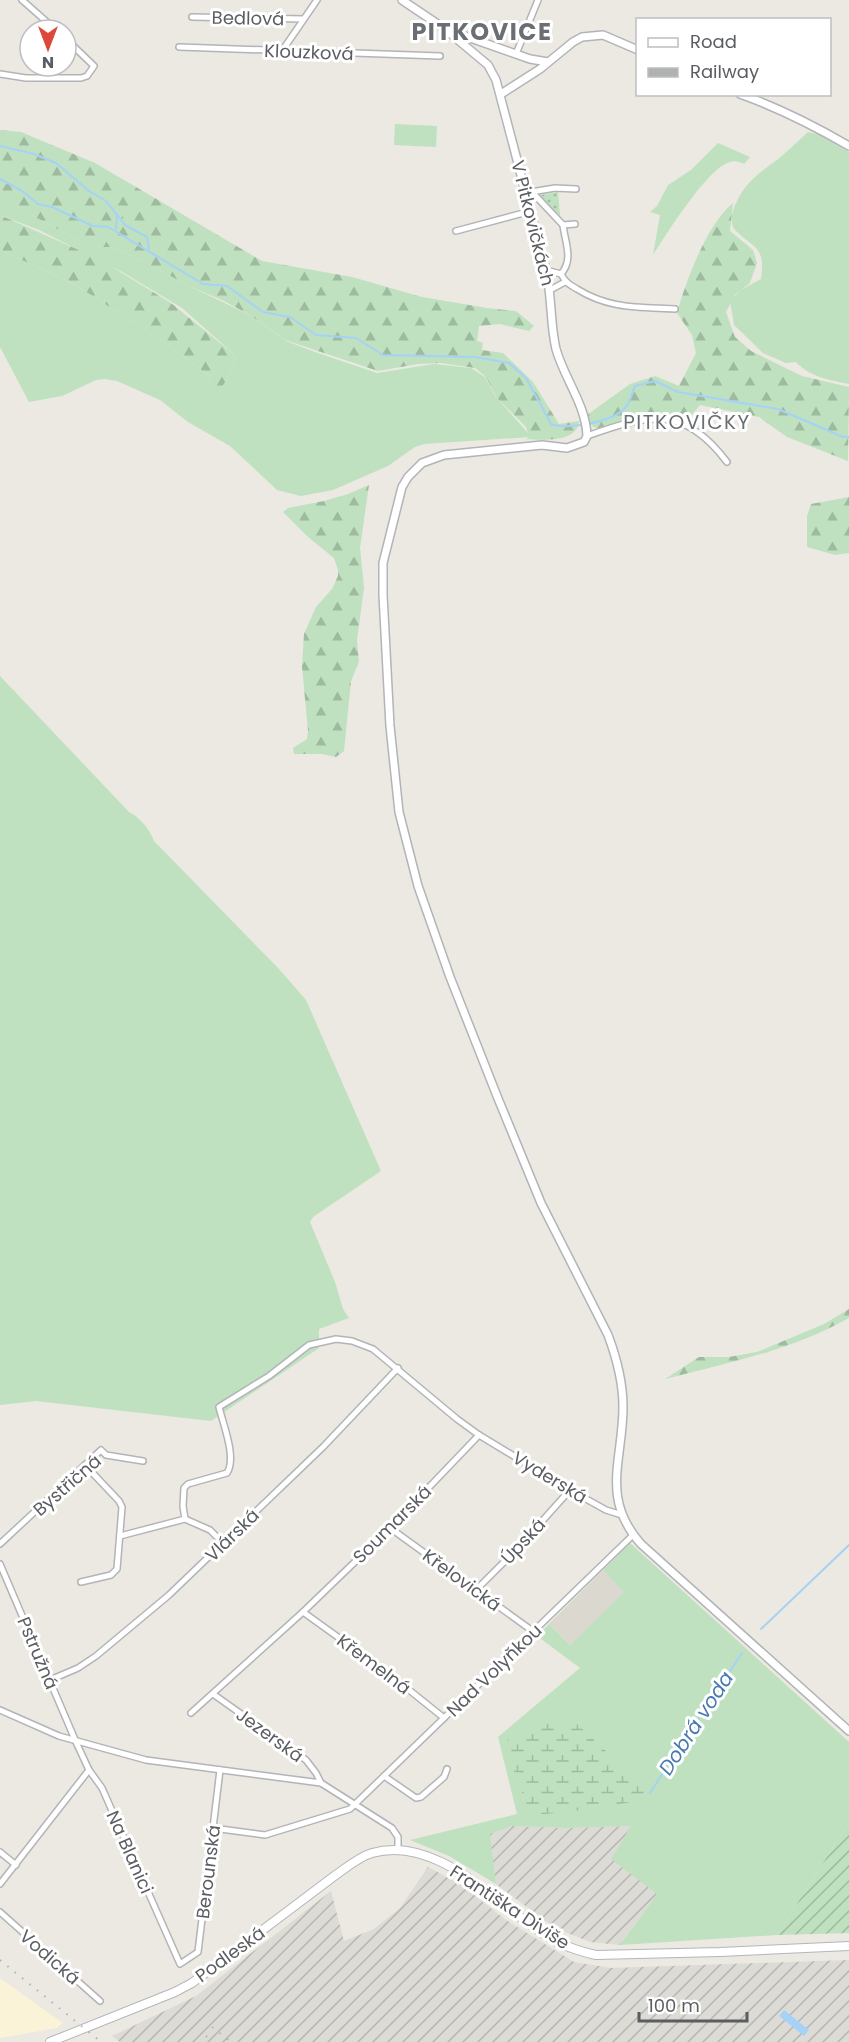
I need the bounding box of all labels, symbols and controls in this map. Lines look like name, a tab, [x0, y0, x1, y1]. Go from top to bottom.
street label: Bedlová	[211, 5, 285, 31]
district label: PITKOVICE	[411, 15, 553, 48]
north arrow	[18, 18, 78, 78]
legend	[636, 18, 831, 96]
text: Road	[690, 29, 737, 54]
street label: Klouzková	[264, 38, 354, 66]
text: N	[42, 51, 54, 74]
text: Railway	[690, 59, 759, 84]
street label: V Pitkovičkách	[505, 158, 561, 288]
district label: PITKOVIČKY	[623, 408, 751, 436]
street label: Vyderská	[508, 1445, 592, 1509]
street label: Bystřičná	[28, 1448, 106, 1522]
street label: Soumarská	[347, 1479, 437, 1569]
street label: Vlárská	[199, 1503, 265, 1567]
street label: Úpská	[495, 1512, 551, 1570]
street label: Křelovická	[418, 1543, 506, 1617]
street label: Pstružná	[12, 1613, 64, 1693]
street label: Nad Volyňkou	[441, 1618, 547, 1722]
street label: Křemelná	[332, 1628, 416, 1700]
water label: Dobrá voda	[652, 1666, 740, 1780]
street label: Jezerská	[231, 1702, 309, 1768]
street label: Na Blanici	[101, 1806, 159, 1898]
street label: Berounská	[190, 1824, 226, 1920]
street label: Františka Diviše	[445, 1859, 575, 1955]
street label: Podleská	[190, 1920, 270, 1988]
street label: Vodická	[14, 1924, 86, 1990]
scale bar	[639, 1985, 747, 2023]
text: 100 m	[648, 1993, 700, 2018]

